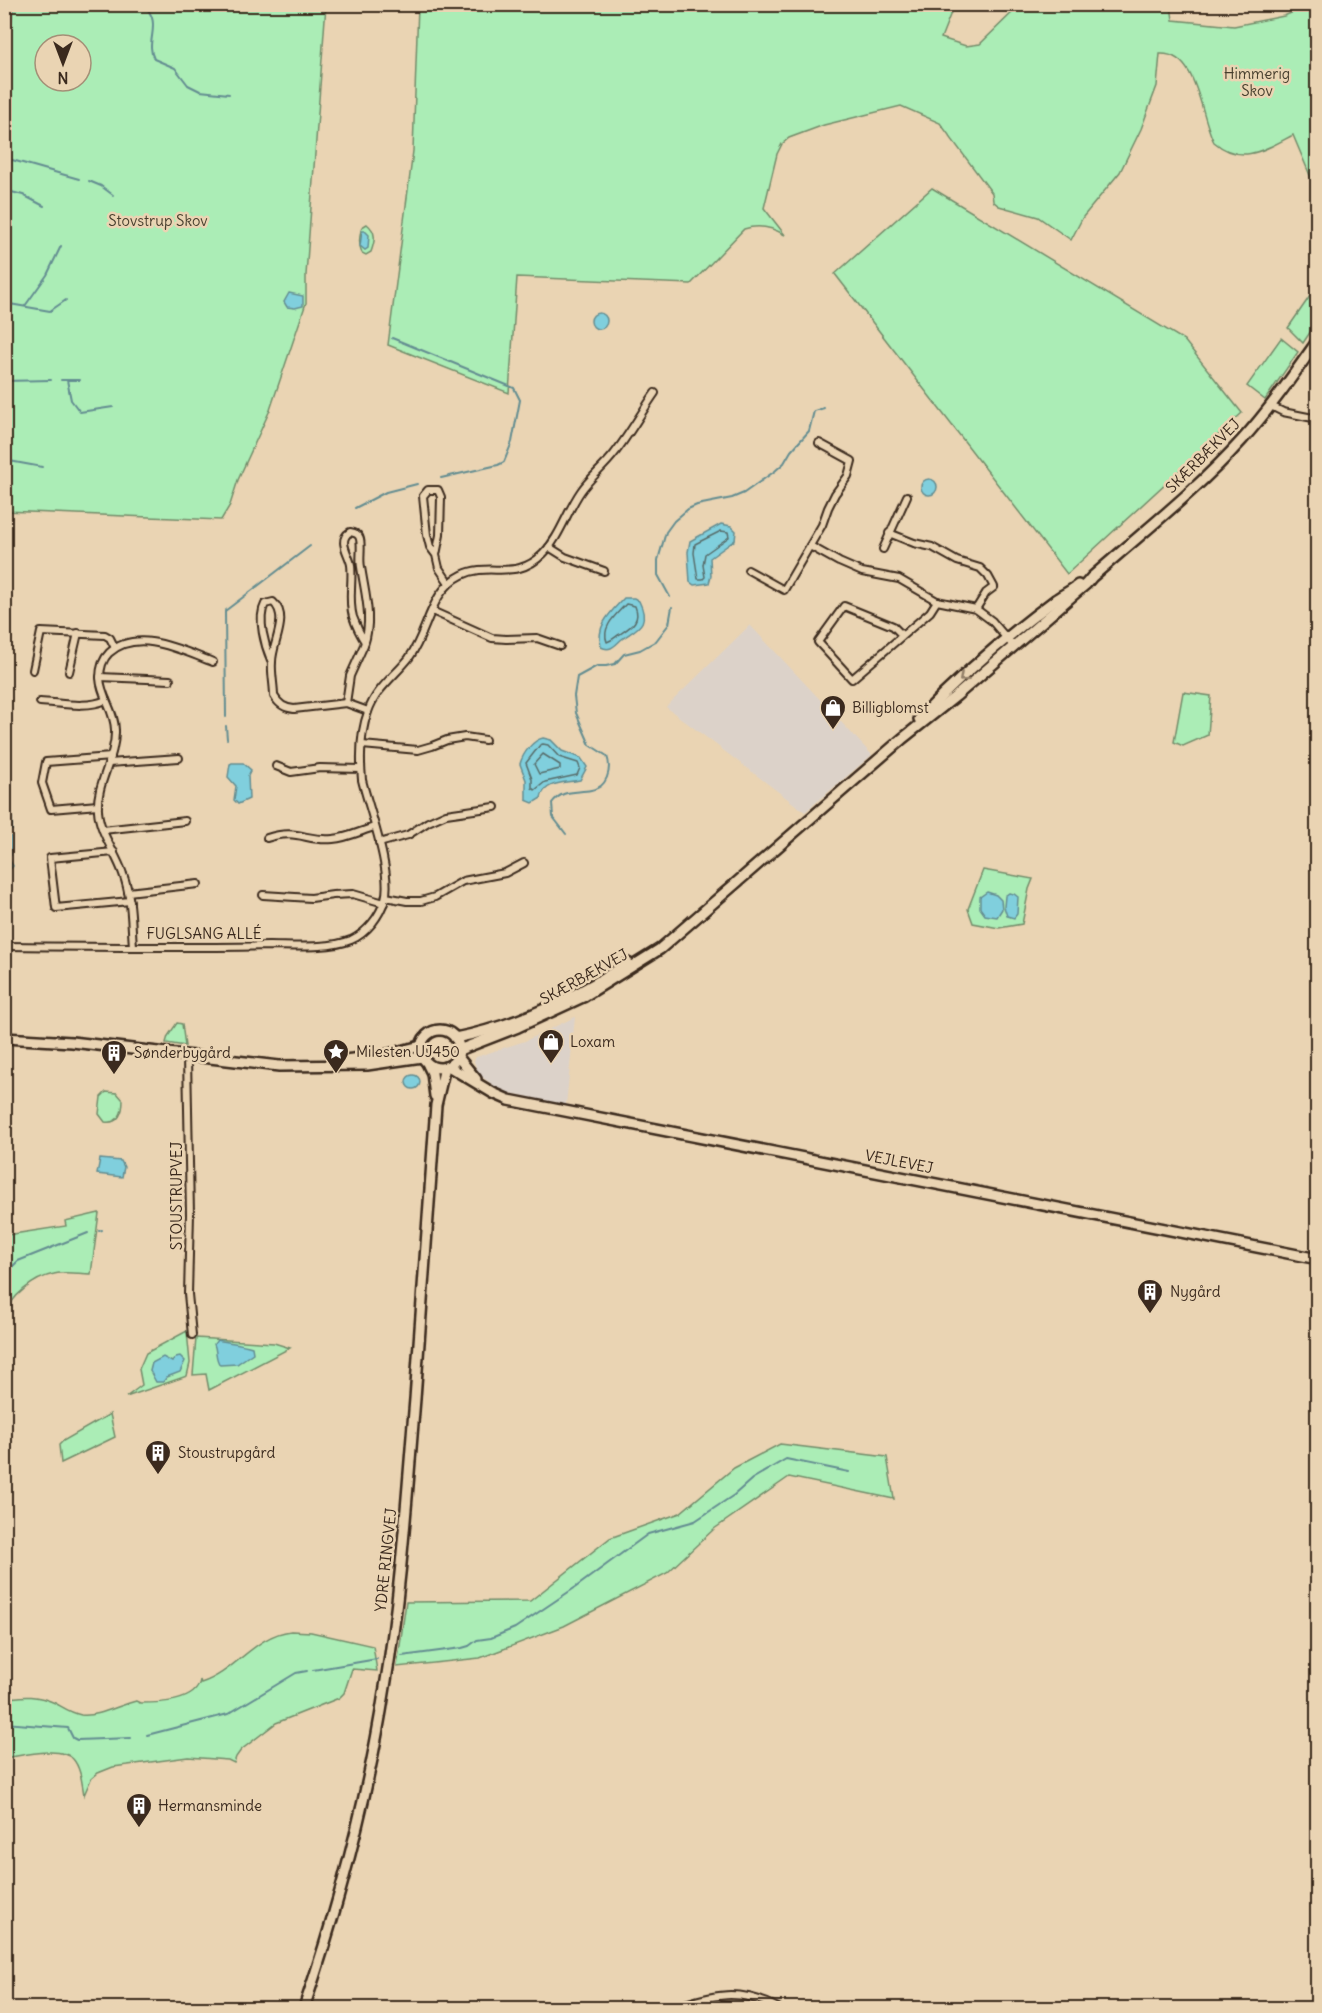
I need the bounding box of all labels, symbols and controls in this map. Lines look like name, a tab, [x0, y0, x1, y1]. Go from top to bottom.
north arrow	[33, 33, 93, 93]
park label: Himmerig Skov	[1224, 64, 1290, 100]
text: N	[57, 68, 69, 88]
park label: Stovstrup Skov	[108, 211, 208, 230]
street label: SKÆRBÆKVEJ	[1161, 414, 1244, 497]
one-way arrow	[959, 671, 970, 682]
shop icon: Billigblomst	[818, 693, 848, 731]
place label: Billigblomst	[852, 698, 929, 717]
street label: FUGLSANG ALLÉ	[146, 924, 262, 943]
street label: SKÆRBÆKVEJ	[537, 945, 631, 1009]
shop icon: Loxam	[536, 1027, 566, 1065]
place label: Loxam	[570, 1032, 615, 1051]
place icon: Milesten UJ450	[321, 1037, 351, 1075]
building icon: Sønderbygård	[99, 1038, 129, 1076]
place label: Milesten UJ450	[356, 1042, 460, 1061]
place label: Sønderbygård	[134, 1043, 231, 1062]
street label: STOUSTRUPVEJ	[167, 1142, 186, 1250]
street label: VEJLEVEJ	[863, 1146, 935, 1177]
building icon: Nygård	[1135, 1277, 1165, 1315]
place label: Nygård	[1170, 1282, 1221, 1301]
building icon: Stoustrupgård	[143, 1438, 173, 1476]
place label: Stoustrupgård	[178, 1443, 276, 1462]
street label: YDRE RINGVEJ	[371, 1507, 400, 1613]
building icon: Hermansminde	[124, 1791, 154, 1829]
place label: Hermansminde	[158, 1796, 262, 1815]

